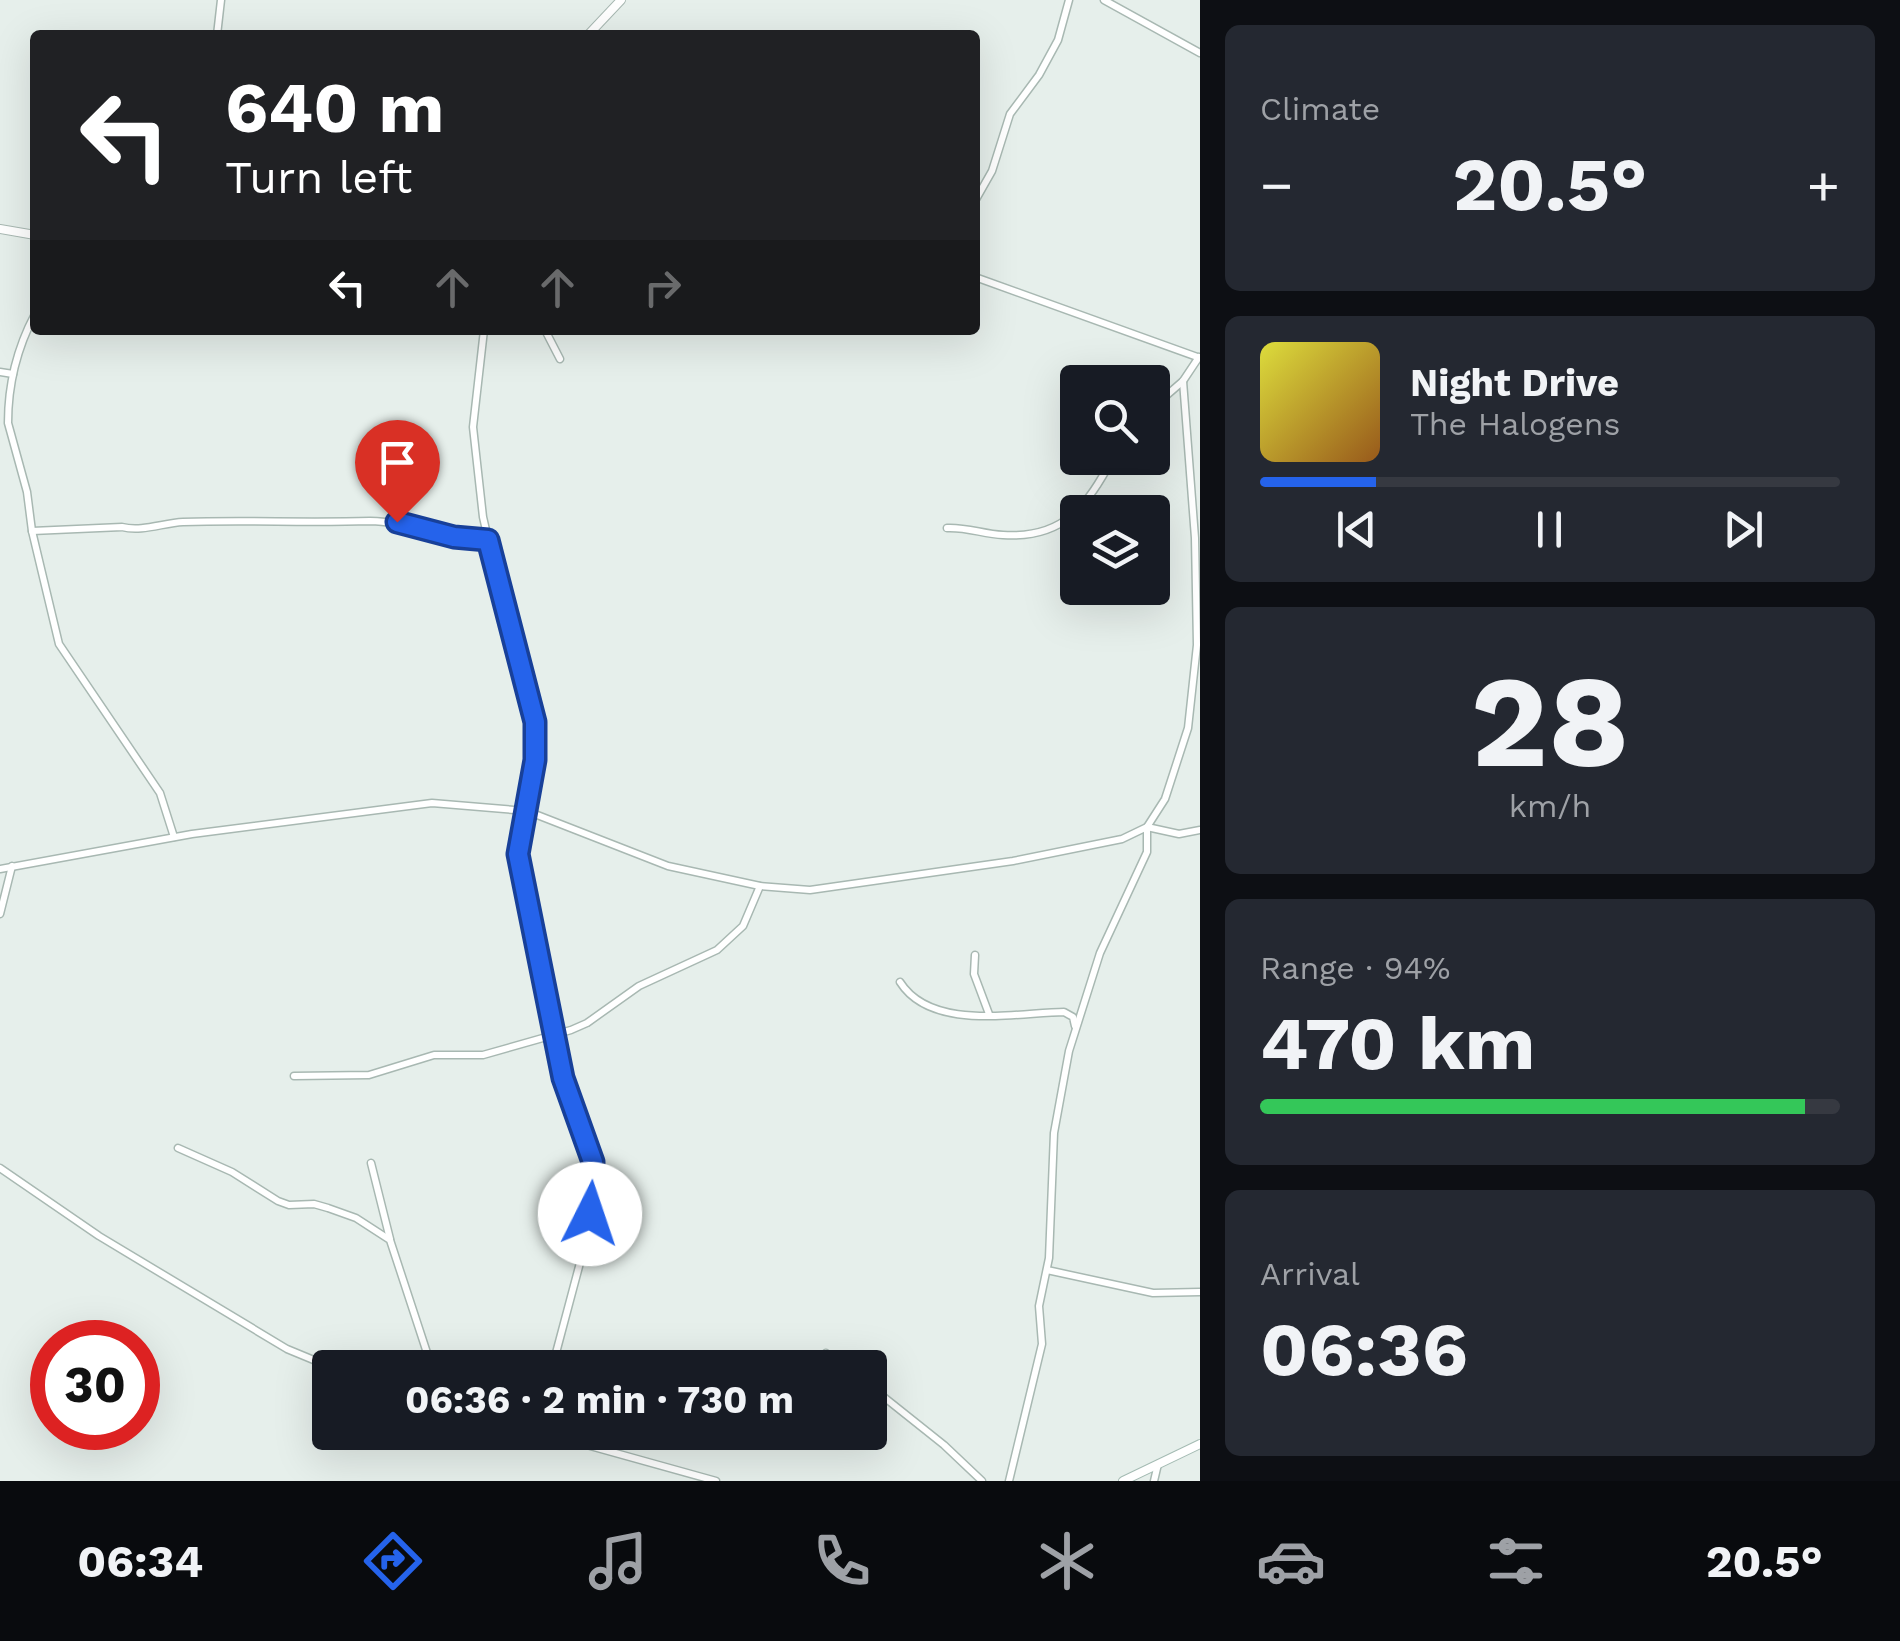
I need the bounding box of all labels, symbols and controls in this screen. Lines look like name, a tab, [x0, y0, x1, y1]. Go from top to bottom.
text: 640 m	[225, 67, 444, 149]
icon: left	[60, 70, 190, 200]
text: Climate	[1260, 90, 1380, 128]
text: 20.5°	[1453, 140, 1647, 228]
text: Turn left	[225, 151, 412, 204]
text: −	[1260, 153, 1293, 217]
text: +	[1807, 153, 1840, 217]
icon: left	[320, 260, 375, 315]
icon: ahead	[425, 260, 480, 315]
icon: ahead	[530, 260, 585, 315]
icon: right	[635, 260, 690, 315]
text: Night Drive	[1410, 361, 1619, 405]
map controls	[1060, 365, 1170, 605]
button: search	[1060, 365, 1170, 475]
text: The Halogens	[1410, 405, 1620, 443]
pin	[355, 420, 440, 523]
icon: arrive	[370, 435, 425, 490]
button: layers	[1060, 495, 1170, 605]
icon: previous	[1329, 502, 1384, 557]
icon: pause	[1522, 502, 1577, 557]
icon: next	[1716, 502, 1771, 557]
text: 28	[1471, 645, 1630, 798]
text: km/h	[1509, 787, 1591, 825]
text: Range · 94%	[1260, 949, 1450, 987]
text: 470 km	[1260, 999, 1535, 1087]
position arrow	[538, 1162, 642, 1266]
text: Arrival	[1260, 1255, 1360, 1293]
text: 06:36	[1260, 1305, 1468, 1393]
speed limit sign: 30	[30, 1320, 160, 1450]
text: 06:36 · 2 min · 730 m	[405, 1378, 794, 1422]
icon: directions	[358, 1526, 428, 1596]
icon: music	[583, 1526, 653, 1596]
icon: phone	[807, 1526, 877, 1596]
icon: climate	[1032, 1526, 1102, 1596]
icon: car	[1256, 1526, 1326, 1596]
icon: filters	[1481, 1526, 1551, 1596]
text: 06:34	[77, 1535, 203, 1588]
text: 20.5°	[1706, 1535, 1823, 1588]

